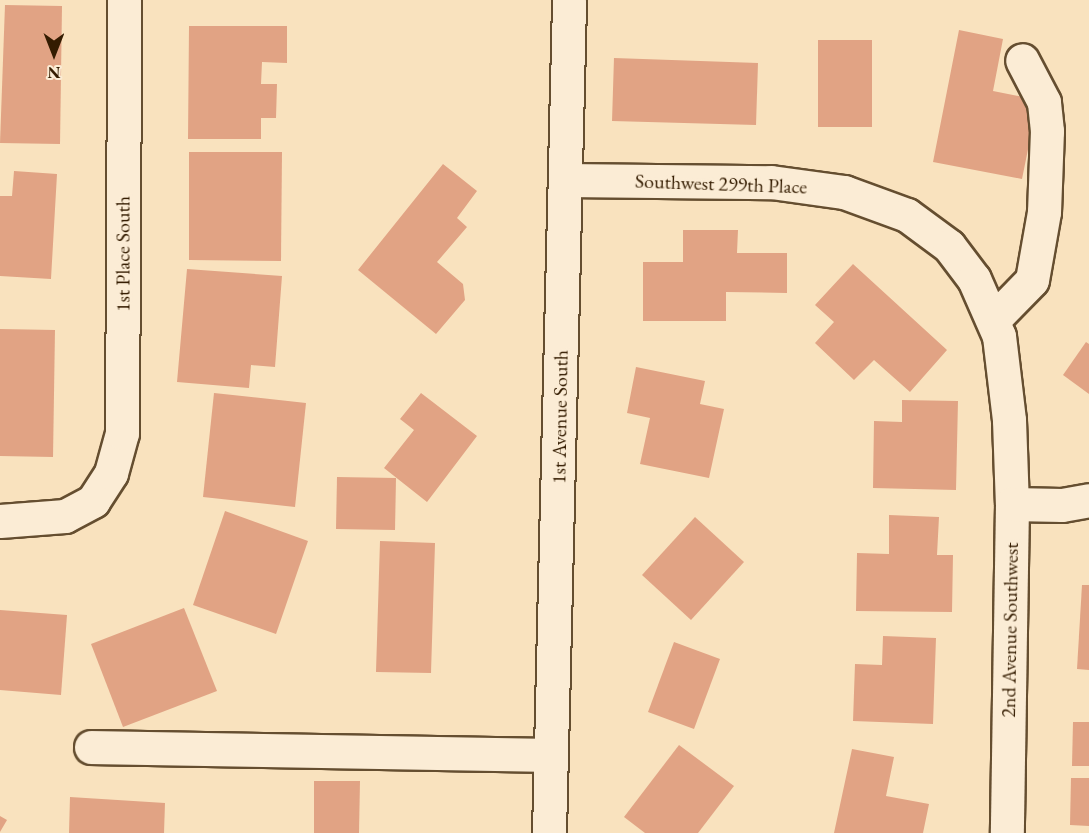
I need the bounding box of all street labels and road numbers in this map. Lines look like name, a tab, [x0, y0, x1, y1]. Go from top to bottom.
street label: Southwest 299th Place	[634, 169, 808, 199]
street label: 1st Place South	[111, 196, 135, 312]
street label: 1st Avenue South	[547, 350, 573, 484]
street label: 2nd Avenue Southwest	[996, 542, 1024, 718]

